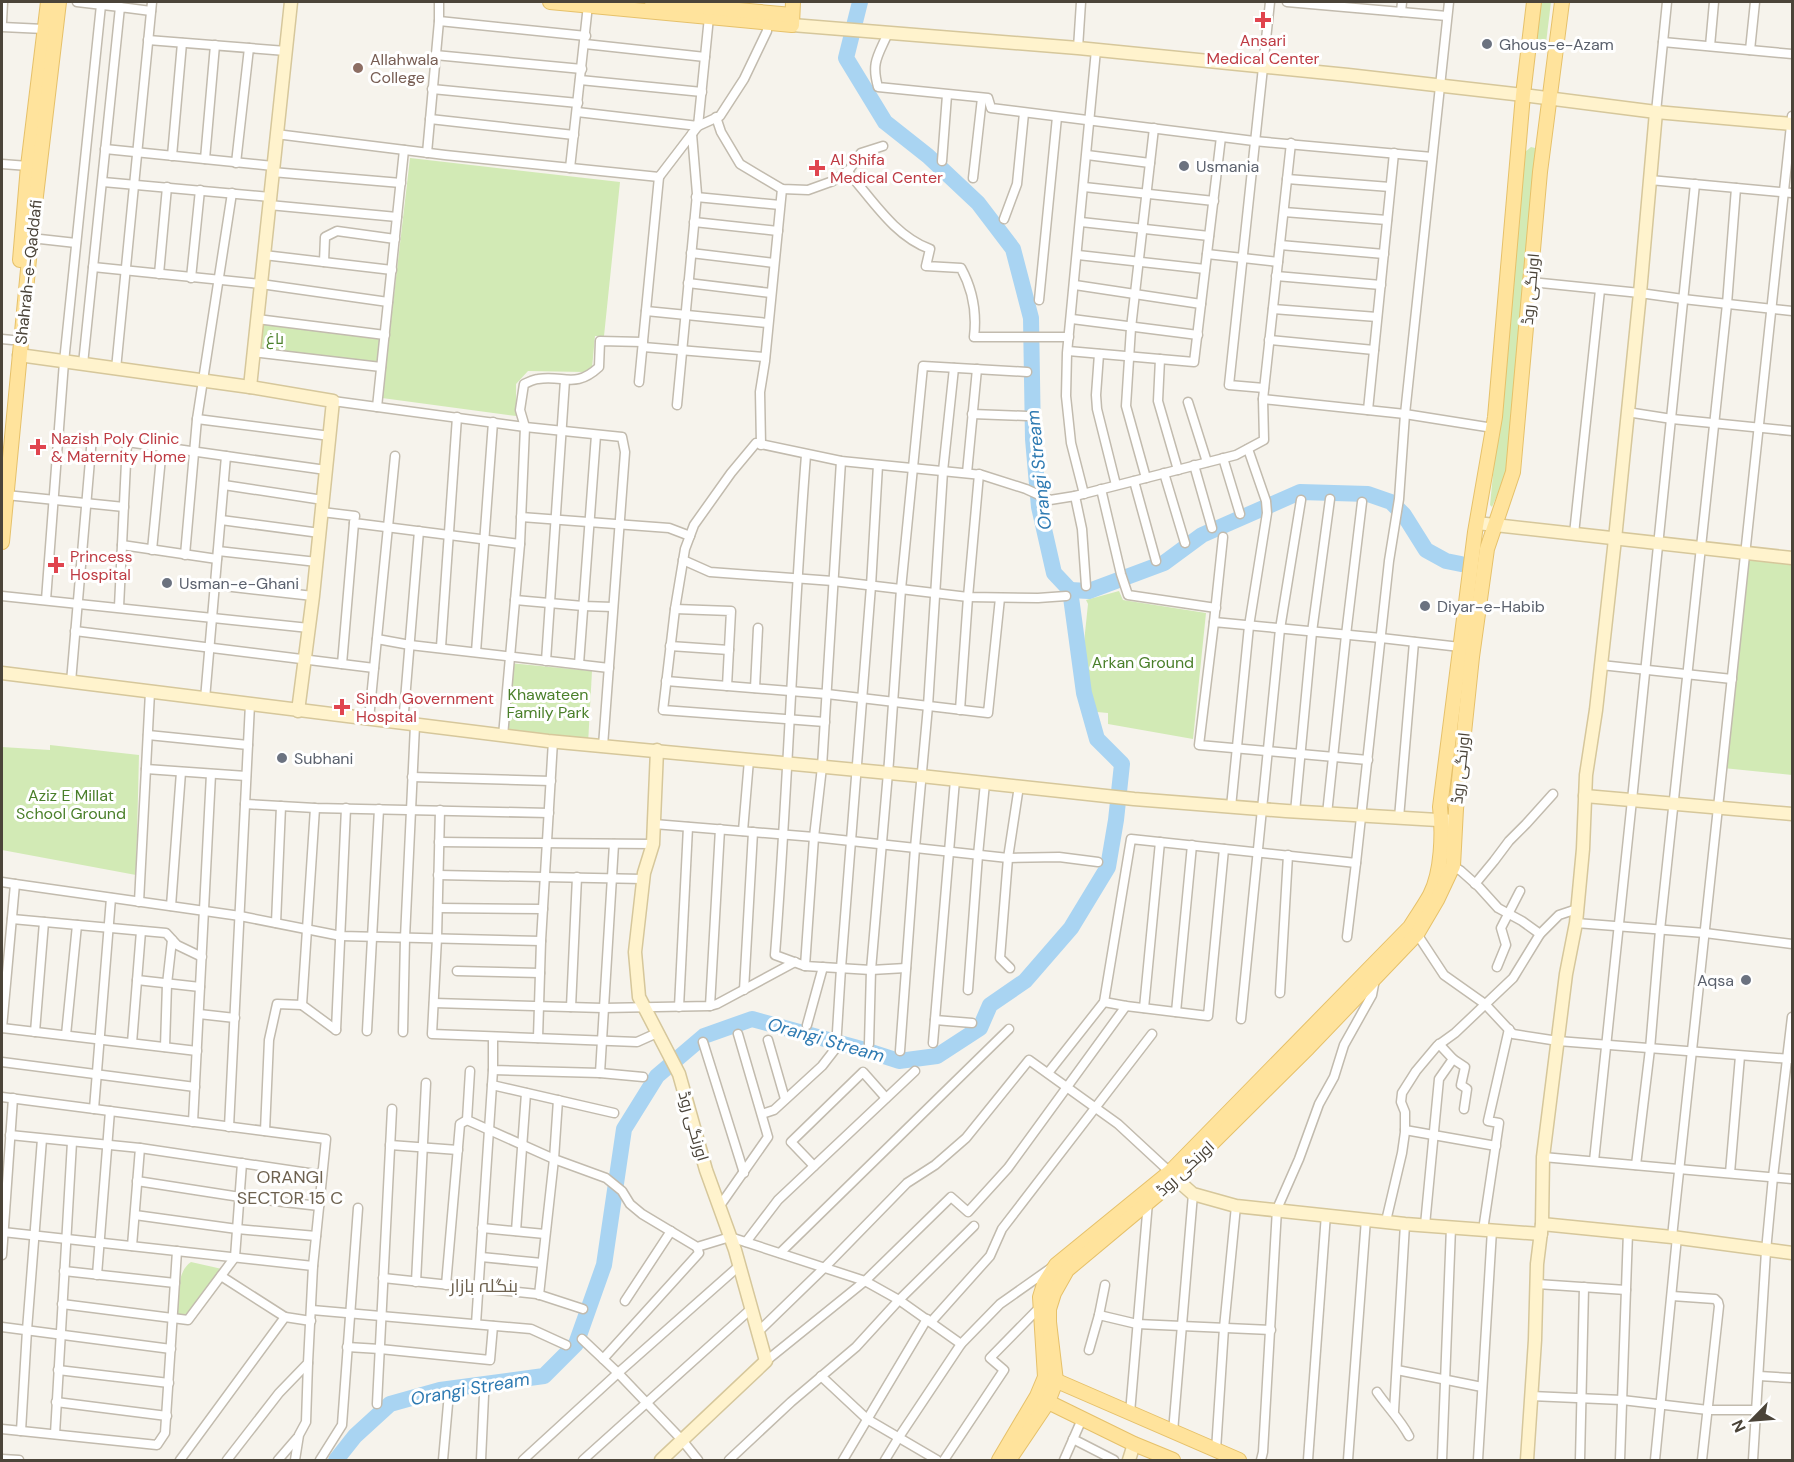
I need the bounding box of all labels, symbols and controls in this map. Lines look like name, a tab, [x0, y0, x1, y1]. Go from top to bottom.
marker: Ansari Medical Center	[1254, 11, 1272, 29]
place label: Ansari Medical Center	[1207, 30, 1320, 69]
place label: Ghous-e-Azam	[1499, 34, 1614, 55]
marker: Ghous-e-Azam	[1480, 37, 1494, 51]
place label: Allahwala College	[370, 49, 439, 88]
marker: Allahwala College	[351, 61, 365, 75]
place label: Al Shifa Medical Center	[830, 149, 943, 188]
place label: Usmania	[1196, 156, 1259, 177]
marker: Al Shifa Medical Center	[808, 159, 826, 177]
marker: Usmania	[1177, 159, 1191, 173]
street label: Shahrah-e-Qaddafi	[10, 199, 47, 345]
street label: اورنگی روڈ	[1517, 252, 1544, 326]
park label: باغ	[266, 328, 284, 350]
water label: Orangi Stream	[1021, 409, 1057, 531]
place label: Nazish Poly Clinic & Maternity Home	[51, 428, 186, 467]
marker: Nazish Poly Clinic & Maternity Home	[29, 438, 47, 456]
place label: Princess Hospital	[70, 546, 133, 585]
marker: Princess Hospital	[47, 556, 65, 574]
place label: Usman-e-Ghani	[179, 573, 299, 594]
marker: Usman-e-Ghani	[160, 576, 174, 590]
place label: Diyar-e-Habib	[1437, 596, 1545, 617]
marker: Diyar-e-Habib	[1418, 599, 1432, 613]
park label: Arkan Ground	[1092, 652, 1194, 673]
park label: Khawateen Family Park	[506, 684, 590, 723]
place label: Sindh Government Hospital	[356, 688, 494, 727]
marker: Sindh Government Hospital	[333, 698, 351, 716]
street label: اورنگی روڈ	[1446, 731, 1475, 805]
place label: Subhani	[294, 748, 353, 769]
marker: Subhani	[275, 751, 289, 765]
park label: Aziz E Millat School Ground	[16, 785, 126, 824]
place label: Aqsa	[1697, 970, 1734, 991]
marker: Aqsa	[1739, 973, 1753, 987]
water label: Orangi Stream	[765, 1012, 887, 1068]
street label: اورنگی روڈ	[674, 1089, 714, 1164]
street label: اورنگی روڈ	[1152, 1136, 1219, 1201]
district label: ORANGI SECTOR 15 C	[237, 1165, 343, 1210]
district label: بنگلہ بازار	[449, 1274, 518, 1298]
water label: Orangi Stream	[409, 1367, 531, 1411]
north arrow	[1722, 1390, 1782, 1450]
text: N	[1727, 1416, 1751, 1436]

